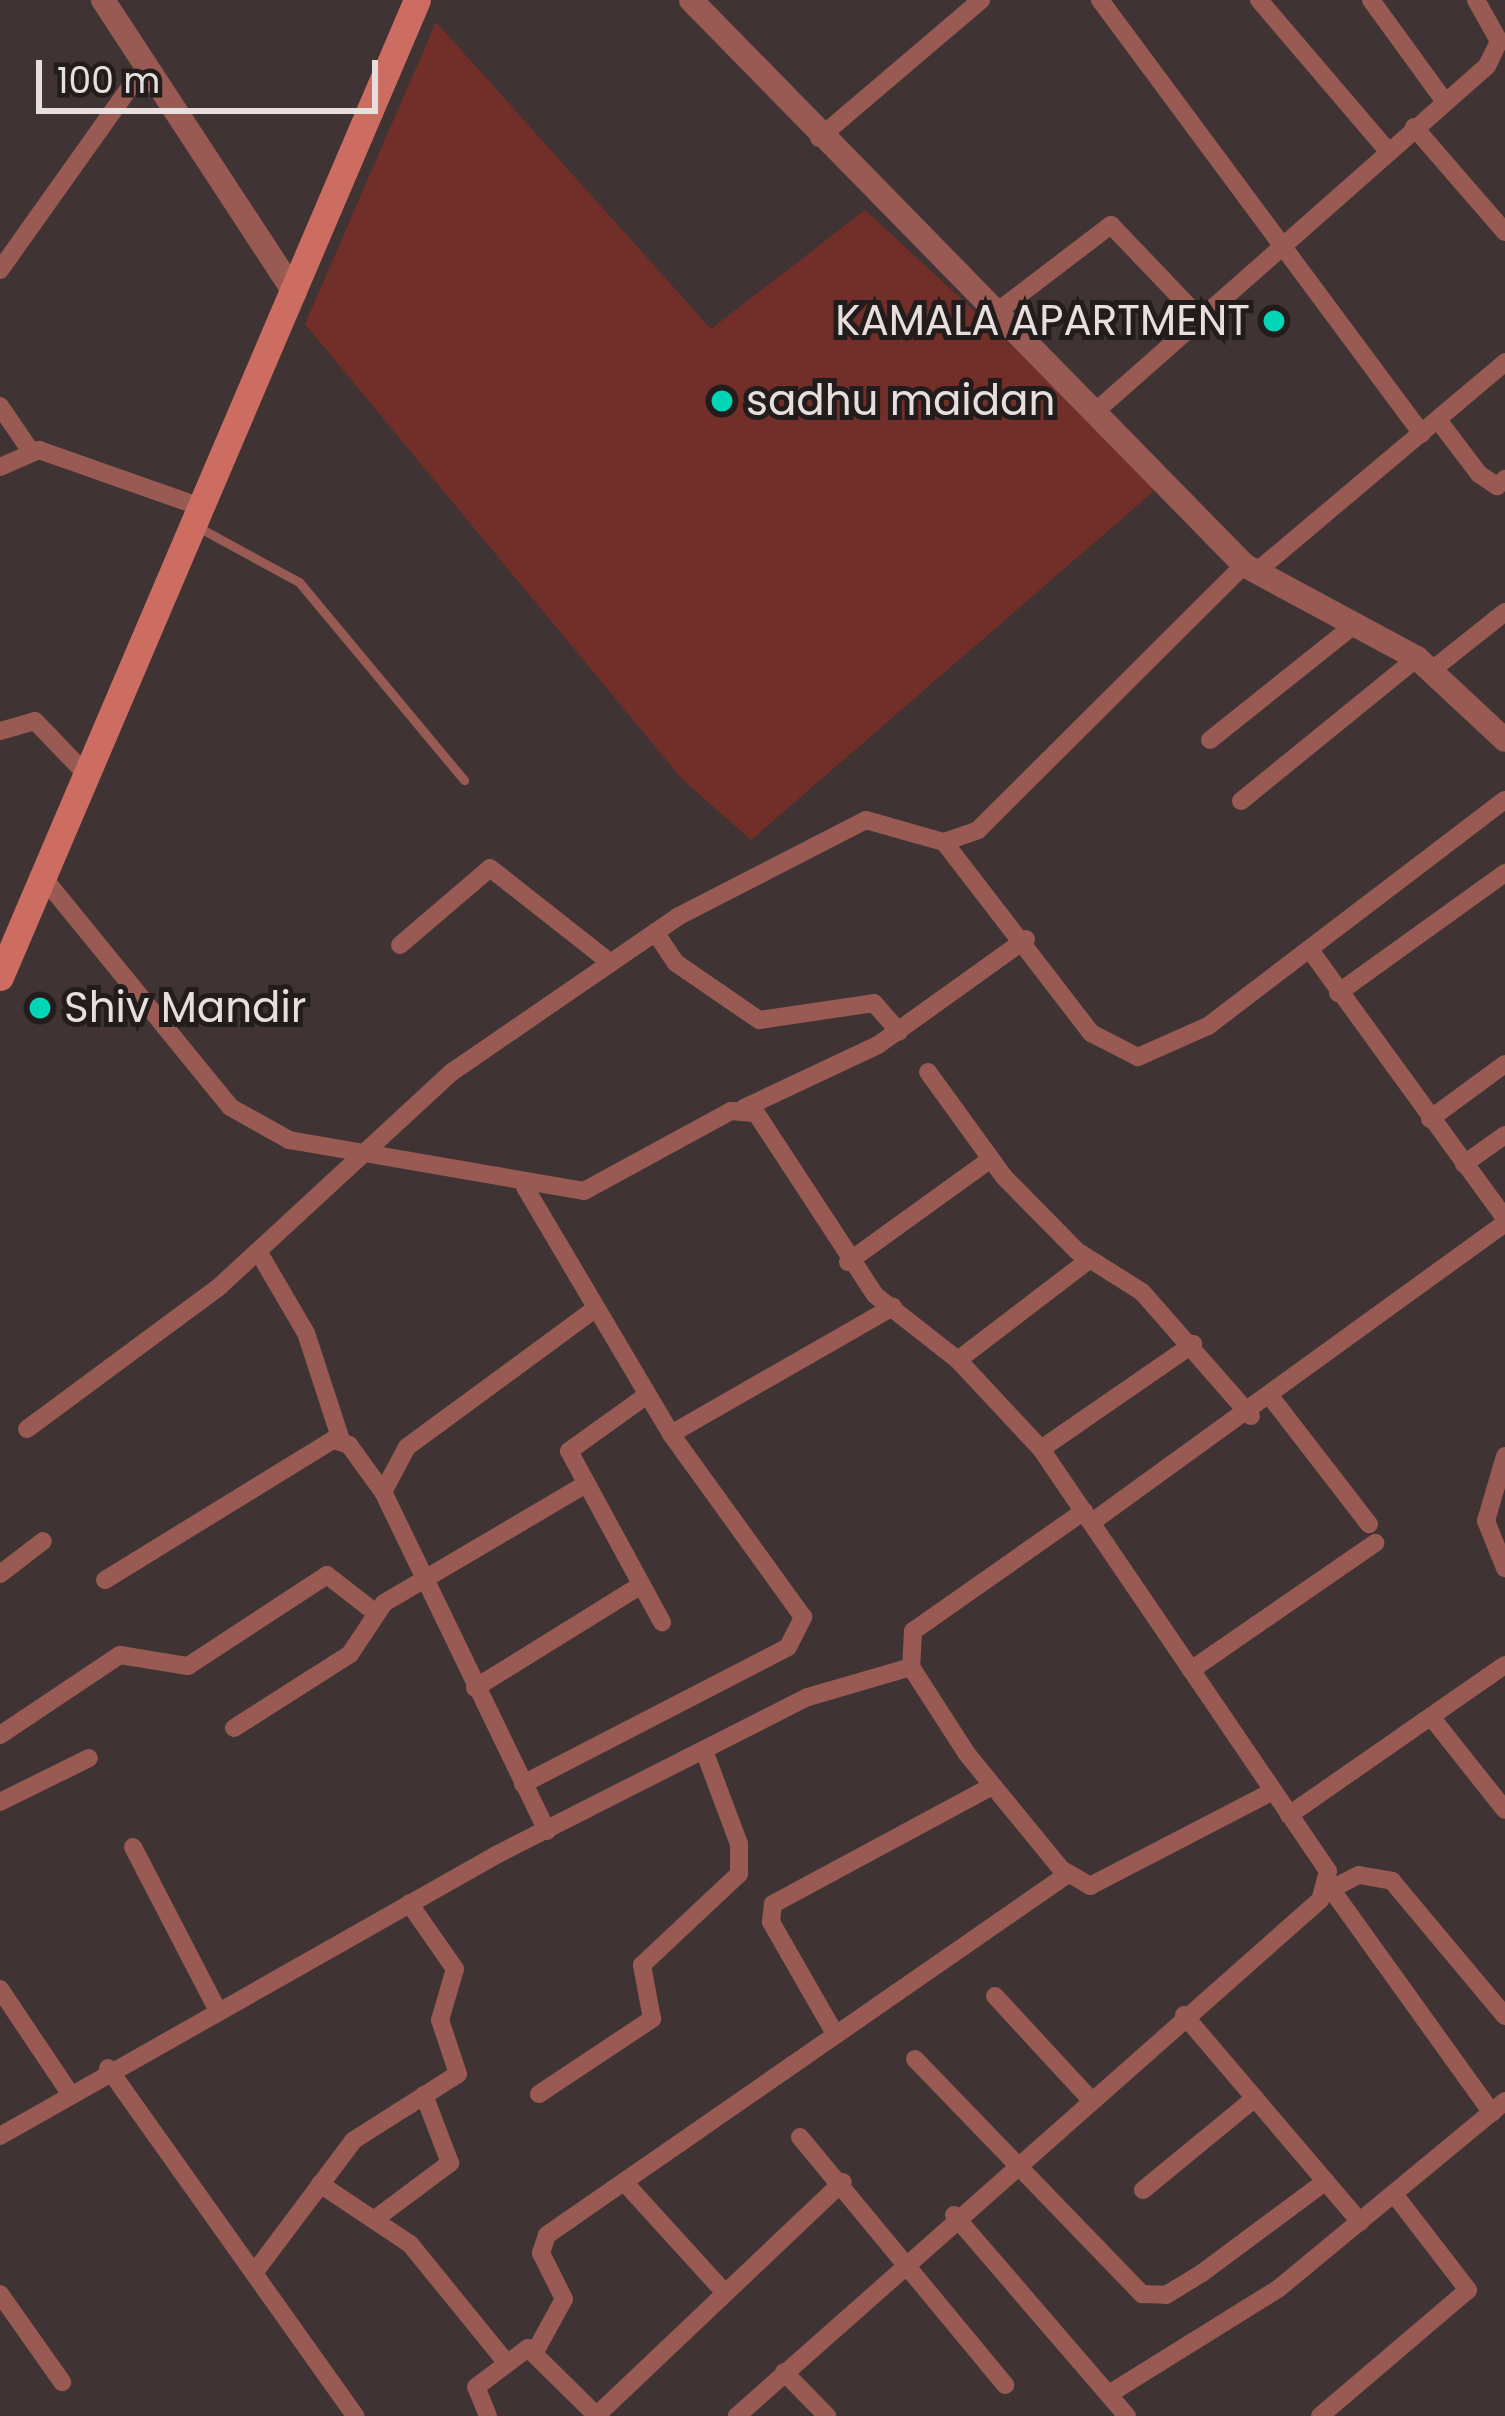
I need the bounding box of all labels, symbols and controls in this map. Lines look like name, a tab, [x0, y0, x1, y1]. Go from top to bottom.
scale bar	[42, 36, 384, 110]
text: 100 m	[57, 55, 160, 106]
place label: KAMALA APARTMENT	[835, 296, 1250, 346]
marker: KAMALA APARTMENT	[1261, 308, 1287, 334]
place label: sadhu maidan	[746, 376, 1055, 426]
marker: sadhu maidan	[709, 388, 735, 414]
place label: Shiv Mandir	[64, 983, 306, 1033]
marker: Shiv Mandir	[27, 995, 53, 1021]

